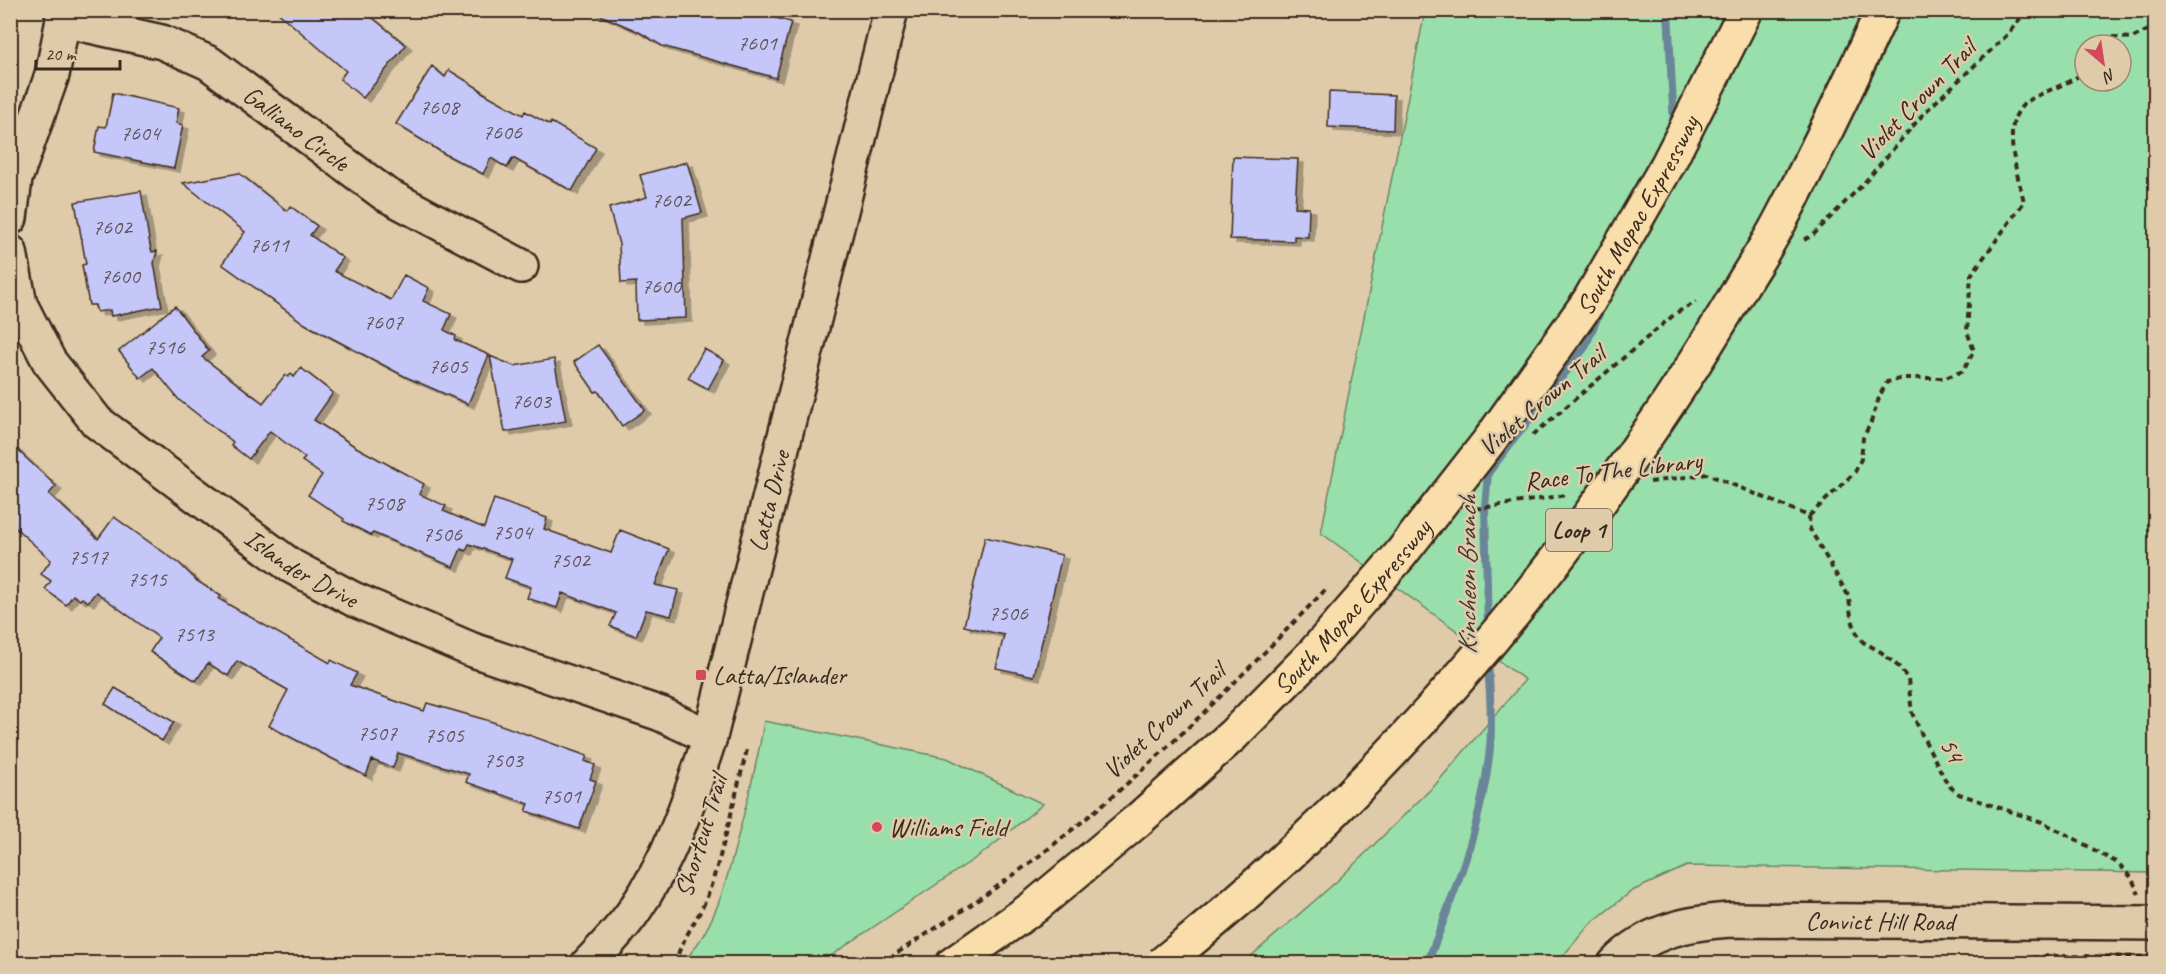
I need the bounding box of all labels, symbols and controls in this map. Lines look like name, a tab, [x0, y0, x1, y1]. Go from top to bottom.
house number: 7601	[737, 29, 778, 57]
street label: Violet Crown Trail	[1851, 29, 1986, 167]
scale bar	[36, 33, 120, 71]
north arrow	[2073, 33, 2133, 93]
text: 20 m	[45, 43, 78, 65]
text: N	[2098, 64, 2119, 88]
street label: Galliano Circle	[237, 78, 357, 179]
house number: 7608	[419, 93, 461, 121]
street label: South Mopac Expressway	[1568, 108, 1707, 321]
house number: 7606	[482, 118, 523, 146]
house number: 7604	[120, 119, 162, 147]
house number: 7602	[651, 186, 693, 214]
house number: 7602	[92, 213, 134, 241]
house number: 7611	[249, 231, 290, 259]
house number: 7600	[100, 262, 142, 290]
house number: 7600	[641, 272, 683, 300]
house number: 7607	[363, 308, 404, 336]
house number: 7516	[145, 333, 186, 361]
street label: Violet Crown Trail	[1472, 335, 1616, 464]
house number: 7605	[428, 352, 469, 380]
house number: 7603	[511, 387, 553, 415]
street label: Race To The Library	[1523, 444, 1706, 498]
street label: Latta Drive	[740, 445, 798, 555]
house number: 7508	[364, 489, 406, 517]
water label: Kincheon Branch	[1450, 494, 1484, 655]
road number: Loop 1	[1546, 509, 1612, 551]
street label: South Mopac Expressway	[1266, 511, 1440, 702]
house number: 7504	[492, 518, 534, 546]
house number: 7506	[422, 520, 463, 548]
street label: Islander Drive	[238, 521, 366, 616]
house number: 7517	[68, 543, 109, 571]
house number: 7502	[550, 546, 592, 574]
house number: 7515	[127, 565, 168, 593]
house number: 7506	[988, 599, 1029, 627]
house number: 7513	[174, 620, 216, 648]
street label: Violet Crown Trail	[1096, 653, 1236, 786]
place label: Latta/Islander	[713, 659, 848, 692]
marker: Latta/Islander	[694, 668, 708, 682]
house number: 7507	[357, 719, 398, 747]
house number: 7505	[424, 721, 465, 749]
street label: 54	[1932, 732, 1973, 770]
house number: 7503	[483, 746, 525, 774]
street label: Shortcut Trail	[667, 767, 737, 901]
house number: 7501	[541, 782, 582, 810]
place label: Williams Field	[889, 811, 1011, 844]
marker: Williams Field	[870, 820, 884, 834]
street label: Convict Hill Road	[1805, 904, 1958, 938]

